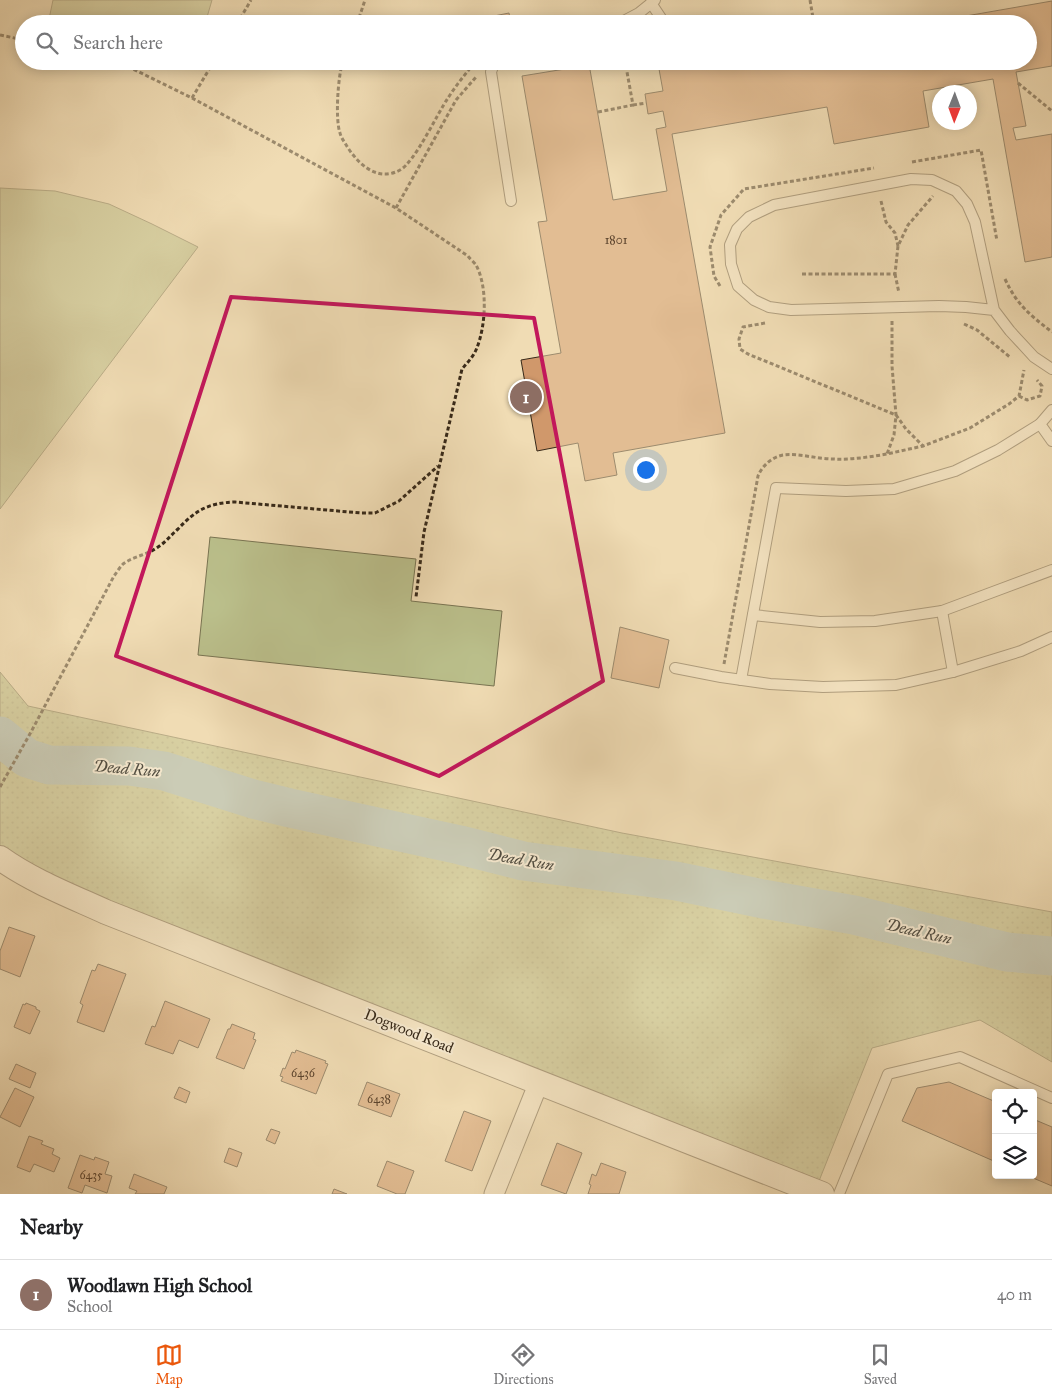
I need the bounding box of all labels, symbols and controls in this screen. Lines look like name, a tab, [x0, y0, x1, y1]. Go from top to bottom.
search box	[15, 15, 1037, 70]
icon: search	[33, 29, 61, 57]
text: Search here	[73, 31, 163, 54]
north arrow	[932, 85, 977, 130]
house number: 1801	[605, 233, 628, 247]
pin: 1	[510, 378, 542, 416]
your location	[633, 457, 659, 483]
water label: Dead Run	[93, 756, 162, 781]
water label: Dead Run	[486, 844, 556, 875]
water label: Dead Run	[884, 915, 954, 948]
street label: Dogwood Road	[362, 1005, 457, 1057]
house number: 6436	[291, 1066, 316, 1080]
map controls	[992, 1089, 1037, 1179]
button: locate	[992, 1089, 1037, 1134]
house number: 6438	[367, 1092, 391, 1106]
button: layers	[992, 1134, 1037, 1179]
house number: 6435	[79, 1168, 103, 1182]
text: Nearby	[20, 1214, 83, 1240]
text: Woodlawn High School	[67, 1274, 252, 1297]
text: 1	[33, 1285, 39, 1304]
text: 40 m	[997, 1285, 1032, 1304]
text: School	[67, 1297, 112, 1316]
tab: Map	[155, 1341, 183, 1388]
tab: Directions	[493, 1341, 554, 1388]
tab: Saved	[864, 1341, 897, 1388]

